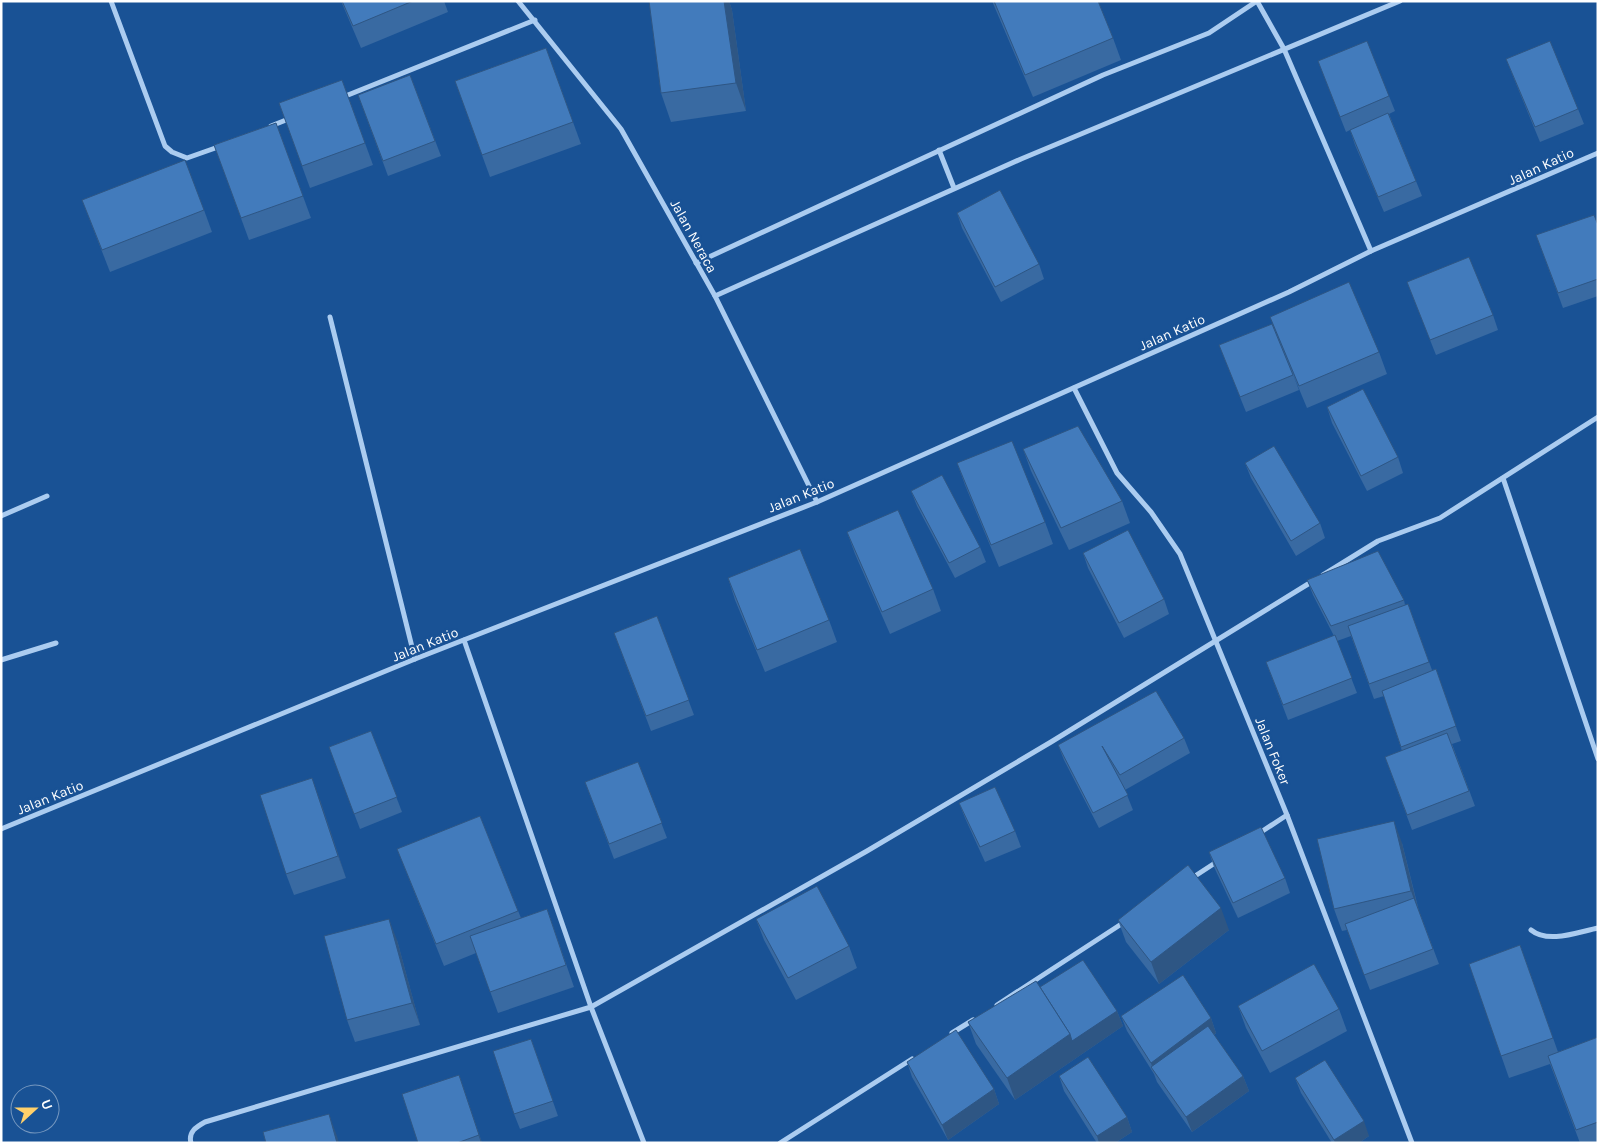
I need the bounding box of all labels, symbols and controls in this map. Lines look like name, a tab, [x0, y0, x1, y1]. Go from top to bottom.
street label: Jalan Katio	[1506, 144, 1577, 189]
street label: Jalan Neraca	[666, 197, 721, 276]
street label: Jalan Katio	[1137, 310, 1208, 354]
street label: Jalan Katio	[766, 474, 837, 516]
street label: Jalan Katio	[390, 623, 461, 665]
street label: Jalan Foker	[1251, 715, 1294, 788]
street label: Jalan Katio	[15, 776, 86, 818]
north arrow	[10, 1084, 60, 1134]
text: U	[37, 1097, 56, 1112]

